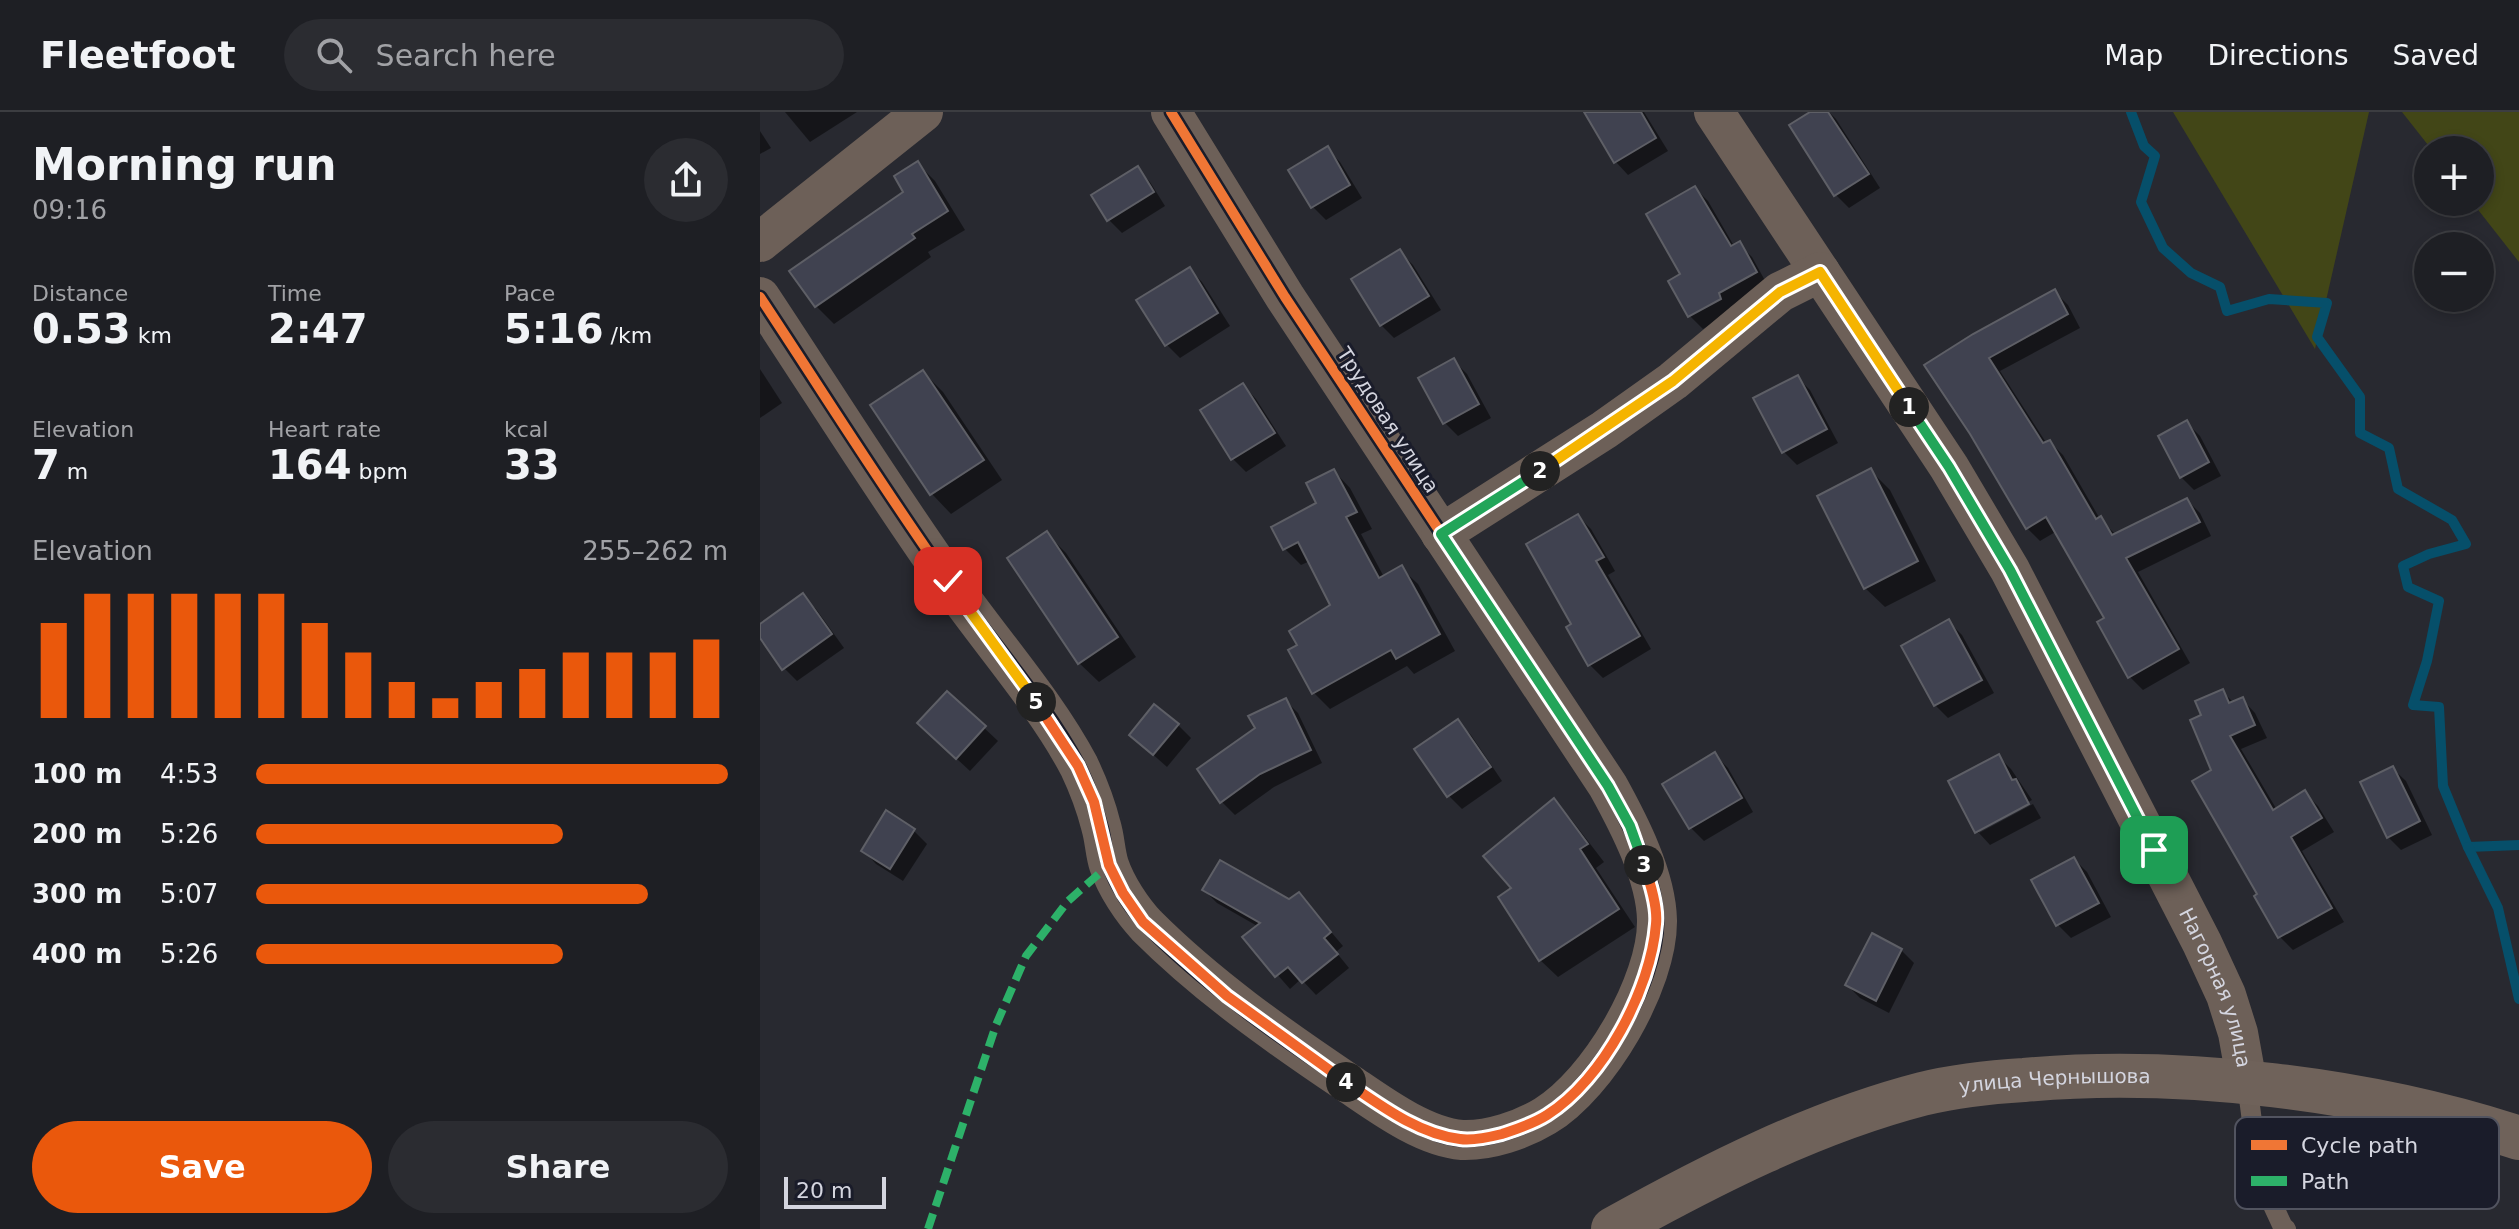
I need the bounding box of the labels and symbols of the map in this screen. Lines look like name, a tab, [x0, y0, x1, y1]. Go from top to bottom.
street label: Трудовая улица	[1331, 342, 1444, 497]
pin: 1	[1889, 387, 1929, 427]
pin: 2	[1520, 451, 1560, 491]
pin	[914, 547, 982, 615]
pin: 5	[1016, 682, 1056, 722]
pin	[2120, 816, 2188, 884]
pin: 3	[1624, 845, 1664, 885]
street label: Нагорная улица	[2174, 904, 2256, 1070]
pin: 4	[1326, 1062, 1366, 1102]
street label: улица Чернышова	[1957, 1064, 2151, 1099]
legend	[2235, 1117, 2499, 1209]
text: Cycle path	[2301, 1133, 2418, 1158]
text: Path	[2301, 1169, 2349, 1194]
scale bar	[784, 1173, 886, 1209]

